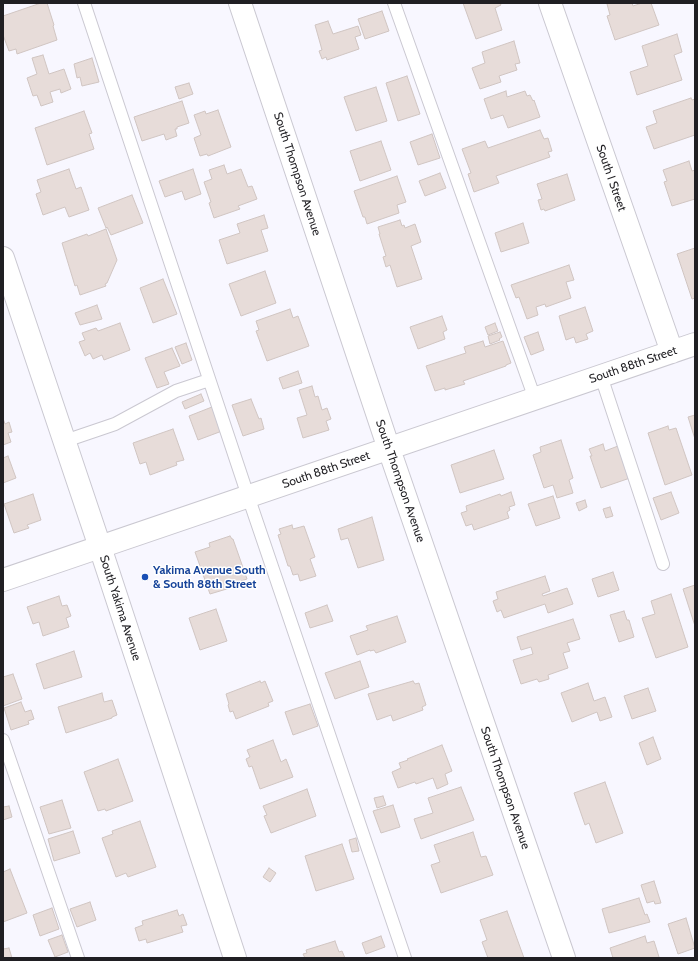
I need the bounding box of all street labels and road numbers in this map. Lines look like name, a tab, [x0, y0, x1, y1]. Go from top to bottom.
street label: South Thompson Avenue	[270, 111, 324, 237]
street label: South I Street	[593, 143, 629, 213]
street label: South 88th Street	[587, 343, 679, 387]
street label: South Thompson Avenue	[372, 418, 428, 544]
street label: South 88th Street	[280, 448, 372, 492]
street label: South Yakima Avenue	[96, 554, 144, 662]
street label: South Thompson Avenue	[477, 725, 533, 851]

